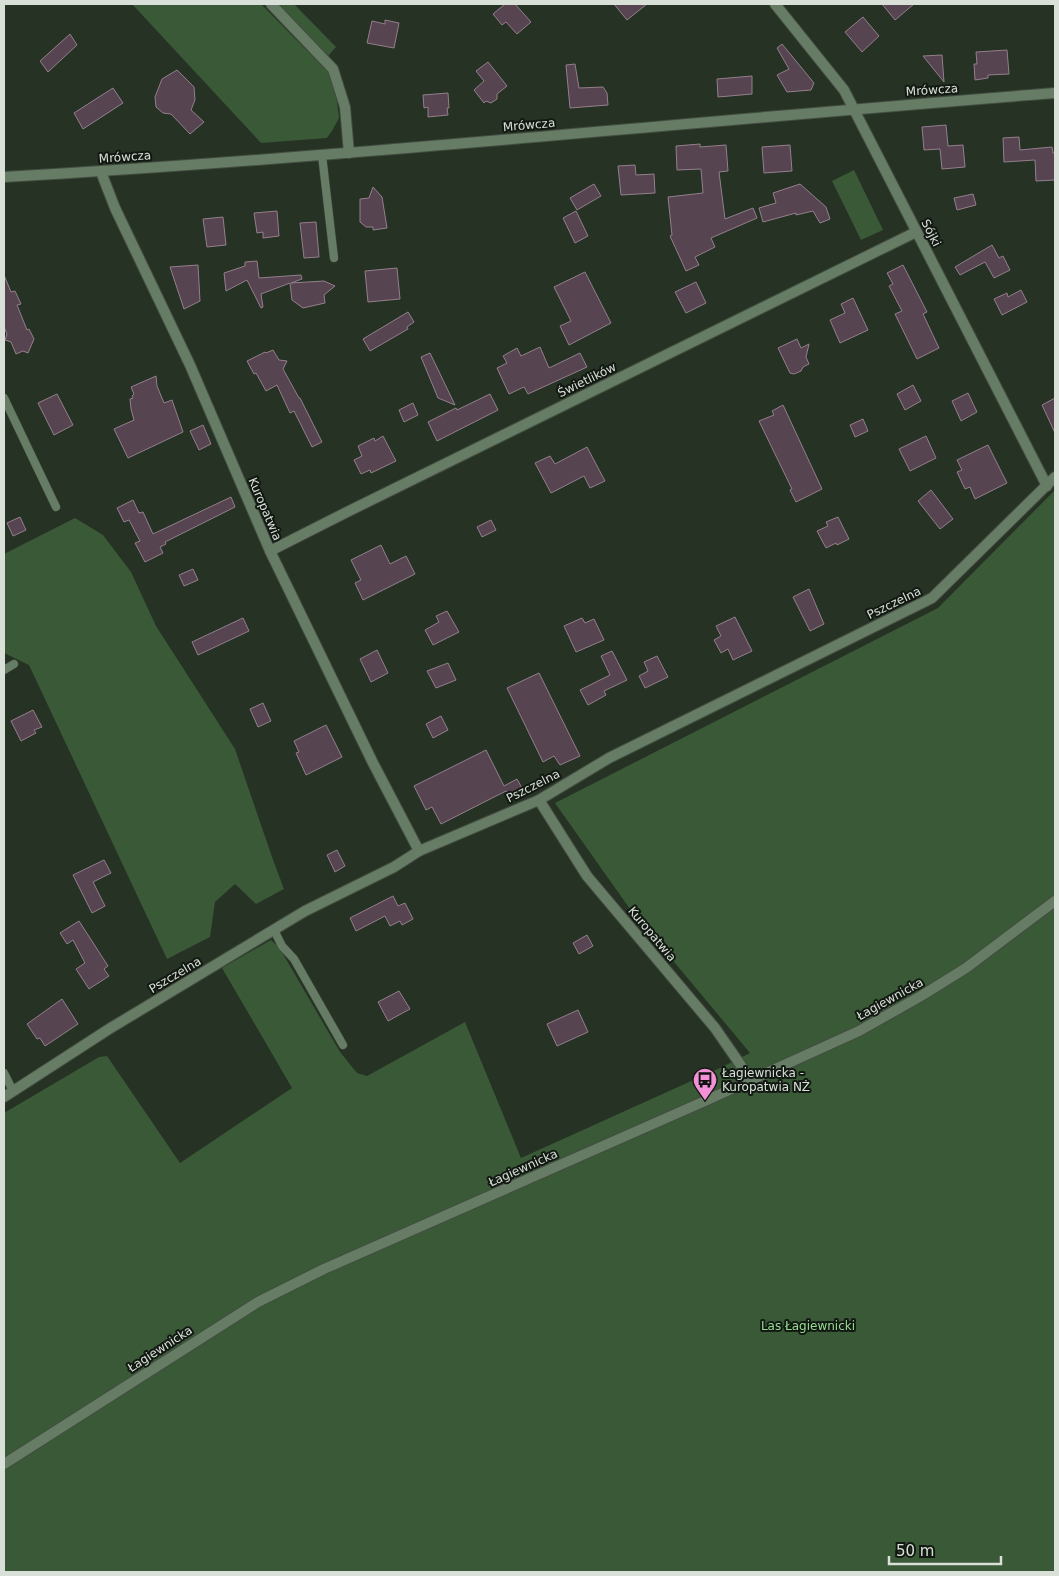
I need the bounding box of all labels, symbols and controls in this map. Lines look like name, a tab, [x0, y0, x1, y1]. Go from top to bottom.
street label: Mrówcza	[905, 81, 959, 99]
street label: Mrówcza	[502, 116, 556, 134]
street label: Mrówcza	[98, 148, 152, 166]
street label: Sójki	[918, 217, 944, 249]
street label: Świetlików	[555, 359, 619, 400]
street label: Kuropatwia	[245, 475, 285, 543]
street label: Pszczelna	[865, 584, 923, 622]
street label: Pszczelna	[504, 767, 562, 805]
street label: Kuropatwia	[625, 904, 679, 964]
street label: Pszczelna	[146, 954, 204, 996]
street label: Łagiewnicka	[853, 975, 926, 1024]
place label: Łagiewnicka - Kuropatwia NŻ	[721, 1066, 810, 1094]
bus stop icon: Łagiewnicka - Kuropatwia NŻ	[692, 1067, 718, 1101]
street label: Łagiewnicka	[485, 1147, 560, 1190]
park label: Las Łagiewnicki	[761, 1319, 855, 1333]
street label: Łagiewnicka	[124, 1323, 195, 1376]
scale bar	[889, 1534, 1002, 1566]
text: 50 m	[896, 1542, 934, 1560]

